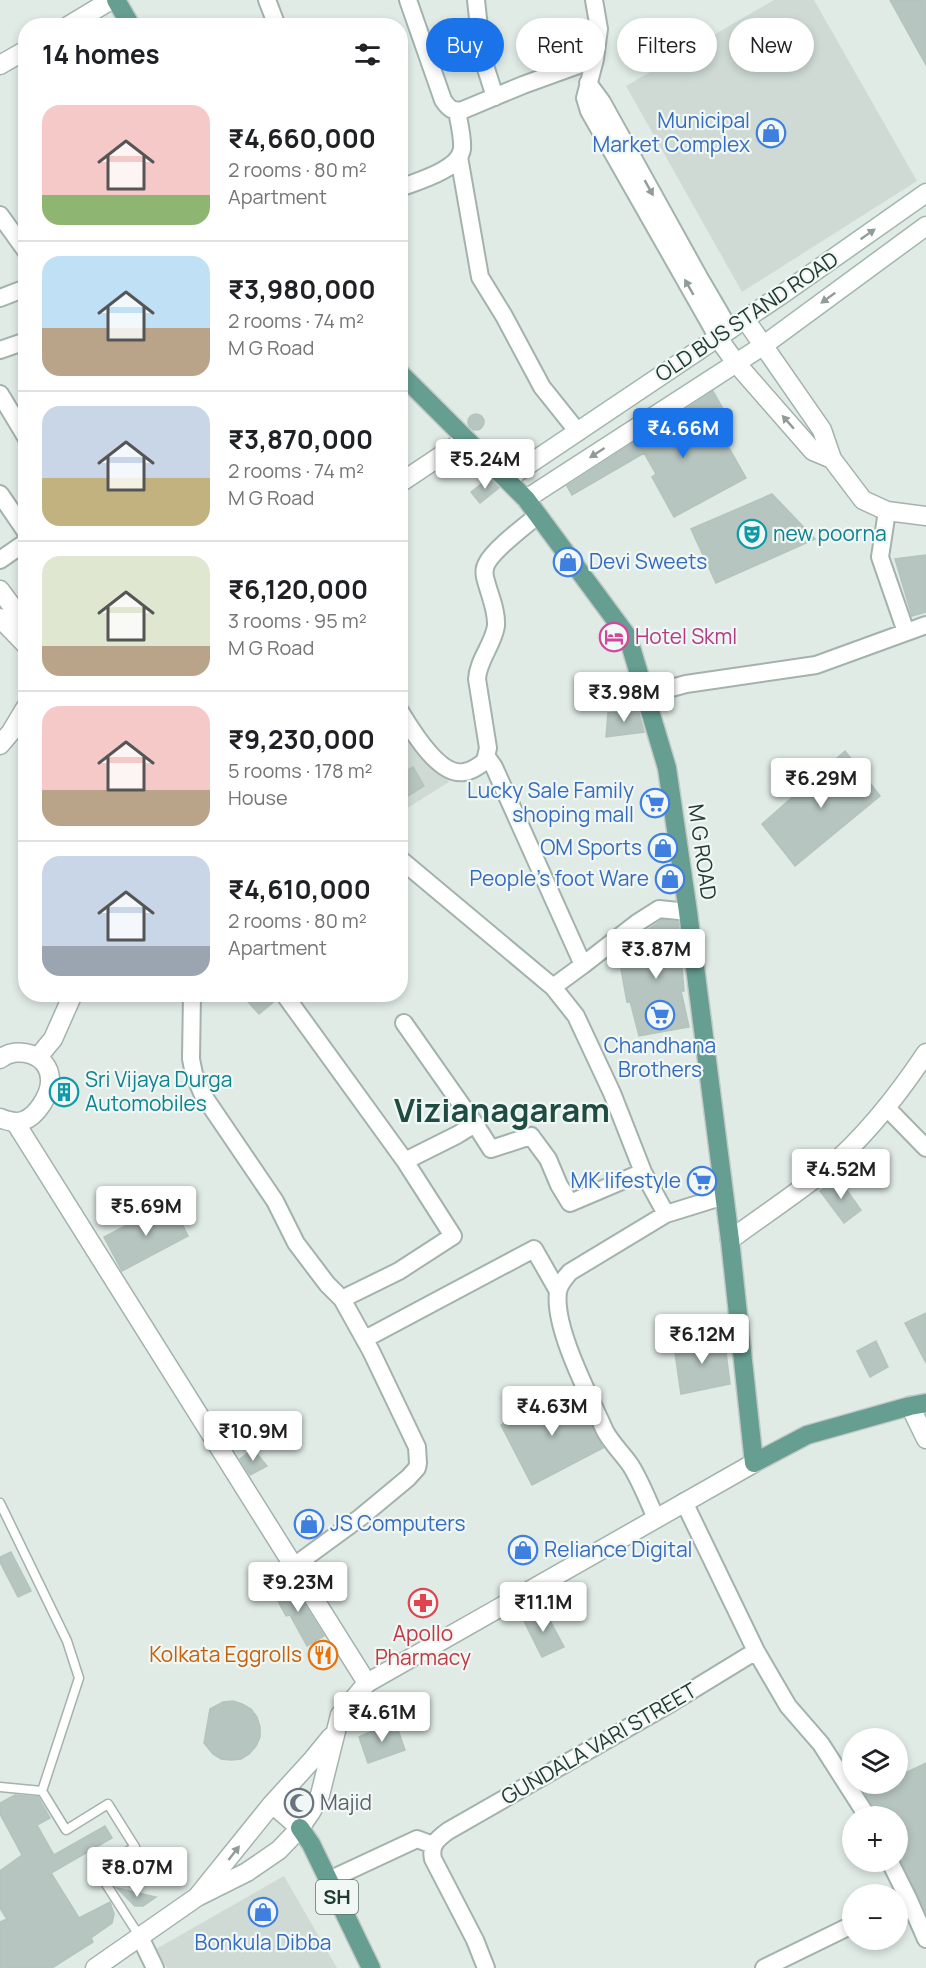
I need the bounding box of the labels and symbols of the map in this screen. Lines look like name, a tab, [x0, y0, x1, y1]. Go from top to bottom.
place label: Municipal Market Complex	[593, 106, 750, 158]
shop icon: Municipal Market Complex	[755, 117, 787, 149]
one-way arrow	[644, 180, 654, 197]
one-way arrow	[860, 229, 876, 240]
street label: OLD BUS STAND ROAD	[650, 245, 843, 388]
one-way arrow	[684, 278, 694, 295]
one-way arrow	[821, 291, 836, 303]
pin: ₹4.66M	[634, 408, 732, 459]
one-way arrow	[781, 415, 795, 430]
pin: ₹5.24M	[436, 439, 534, 490]
one-way arrow	[589, 447, 605, 459]
theatre icon: new poorna	[736, 518, 768, 550]
place label: new poorna	[773, 519, 887, 547]
shop icon: Devi Sweets	[552, 546, 584, 578]
place label: Devi Sweets	[589, 547, 707, 575]
hotel icon: Hotel Skml	[598, 621, 630, 653]
place label: Hotel Skml	[635, 622, 737, 650]
pin: ₹3.98M	[575, 672, 673, 723]
pin: ₹6.29M	[772, 758, 870, 809]
place label: Lucky Sale Family shoping mall	[467, 776, 634, 828]
supermarket icon: Lucky Sale Family shoping mall	[639, 787, 671, 819]
street label: M G ROAD	[682, 802, 724, 901]
shop icon: OM Sports	[647, 832, 679, 864]
place label: OM Sports	[540, 833, 642, 861]
shop icon: People's foot Ware	[654, 863, 686, 895]
place label: People's foot Ware	[469, 864, 649, 892]
pin: ₹3.87M	[607, 929, 705, 980]
supermarket icon: Chandhana Brothers	[644, 999, 676, 1031]
place label: Chandhana Brothers	[604, 1031, 716, 1083]
place label: Sri Vijaya Durga Automobiles	[85, 1065, 232, 1117]
building icon: Sri Vijaya Durga Automobiles	[48, 1076, 80, 1108]
district label: Vizianagaram	[394, 1087, 610, 1132]
pin: ₹4.52M	[792, 1149, 890, 1200]
supermarket icon: MK lifestyle	[686, 1165, 718, 1197]
place label: MK lifestyle	[571, 1166, 681, 1194]
pin: ₹5.69M	[97, 1186, 195, 1237]
pin: ₹6.12M	[653, 1314, 751, 1365]
pin: ₹4.63M	[503, 1386, 601, 1437]
pin: ₹10.9M	[204, 1411, 302, 1462]
shop icon: JS Computers	[293, 1508, 325, 1540]
place label: JS Computers	[330, 1509, 465, 1537]
shop icon: Reliance Digital	[507, 1534, 539, 1566]
place label: Reliance Digital	[544, 1535, 693, 1563]
pin: ₹9.23M	[249, 1562, 347, 1613]
pin: ₹11.1M	[494, 1582, 592, 1633]
pharmacy icon: Apollo Pharmacy	[407, 1587, 439, 1619]
place label: Apollo Pharmacy	[375, 1619, 471, 1671]
restaurant icon: Kolkata Eggrolls	[307, 1639, 339, 1671]
place label: Kolkata Eggrolls	[149, 1640, 302, 1668]
street label: GUNDALA VARI STREET	[496, 1675, 702, 1811]
pin: ₹4.61M	[333, 1692, 431, 1743]
mosque icon: Majid	[283, 1787, 315, 1819]
place label: Majid	[320, 1788, 372, 1816]
one-way arrow	[228, 1845, 240, 1860]
pin: ₹8.07M	[88, 1847, 186, 1898]
road number: SH	[316, 1880, 358, 1914]
shop icon: Bonkula Dibba	[247, 1896, 279, 1928]
place label: Bonkula Dibba	[195, 1928, 331, 1956]

